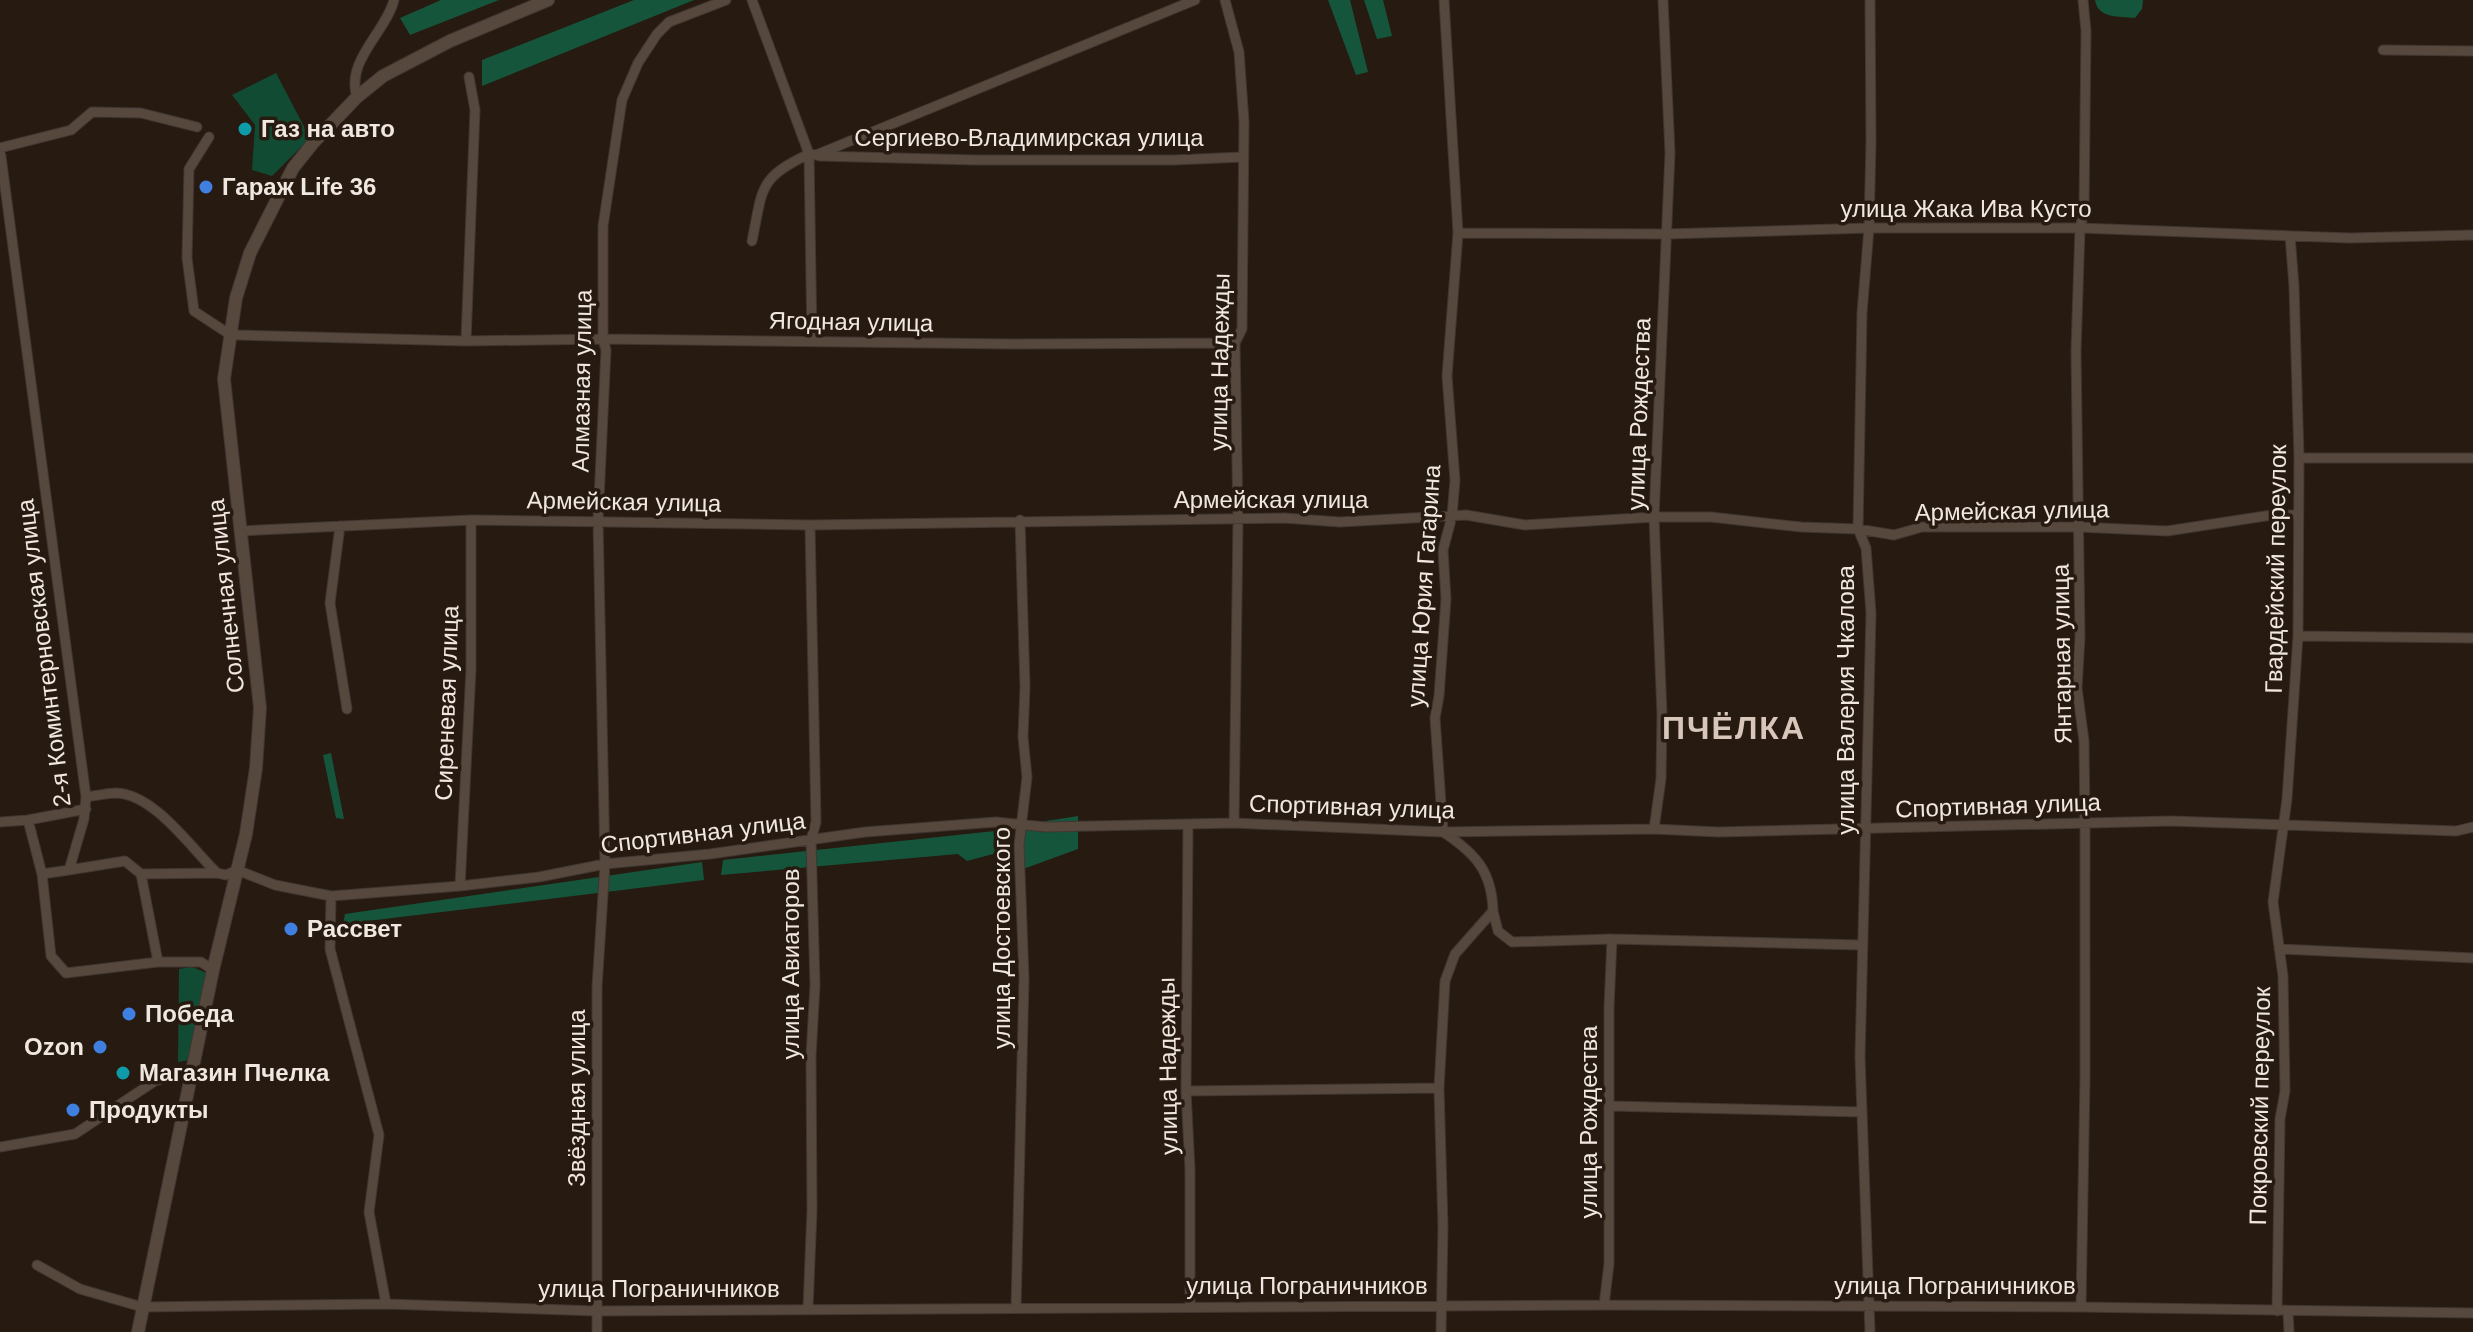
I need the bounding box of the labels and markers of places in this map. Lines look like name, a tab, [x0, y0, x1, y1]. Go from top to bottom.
place label: Газ на авто	[261, 115, 395, 142]
marker: Газ на авто	[236, 120, 254, 138]
place label: Гараж Life 36	[222, 173, 376, 200]
marker: Гараж Life 36	[197, 178, 215, 196]
place label: Рассвет	[307, 915, 402, 942]
marker: Рассвет	[282, 920, 300, 938]
place label: Победа	[145, 1000, 234, 1027]
marker: Победа	[120, 1005, 138, 1023]
place label: Ozon	[24, 1033, 84, 1060]
marker: Ozon	[91, 1038, 109, 1056]
place label: Магазин Пчелка	[139, 1059, 330, 1086]
marker: Магазин Пчелка	[114, 1064, 132, 1082]
place label: Продукты	[89, 1096, 208, 1123]
marker: Продукты	[64, 1101, 82, 1119]

